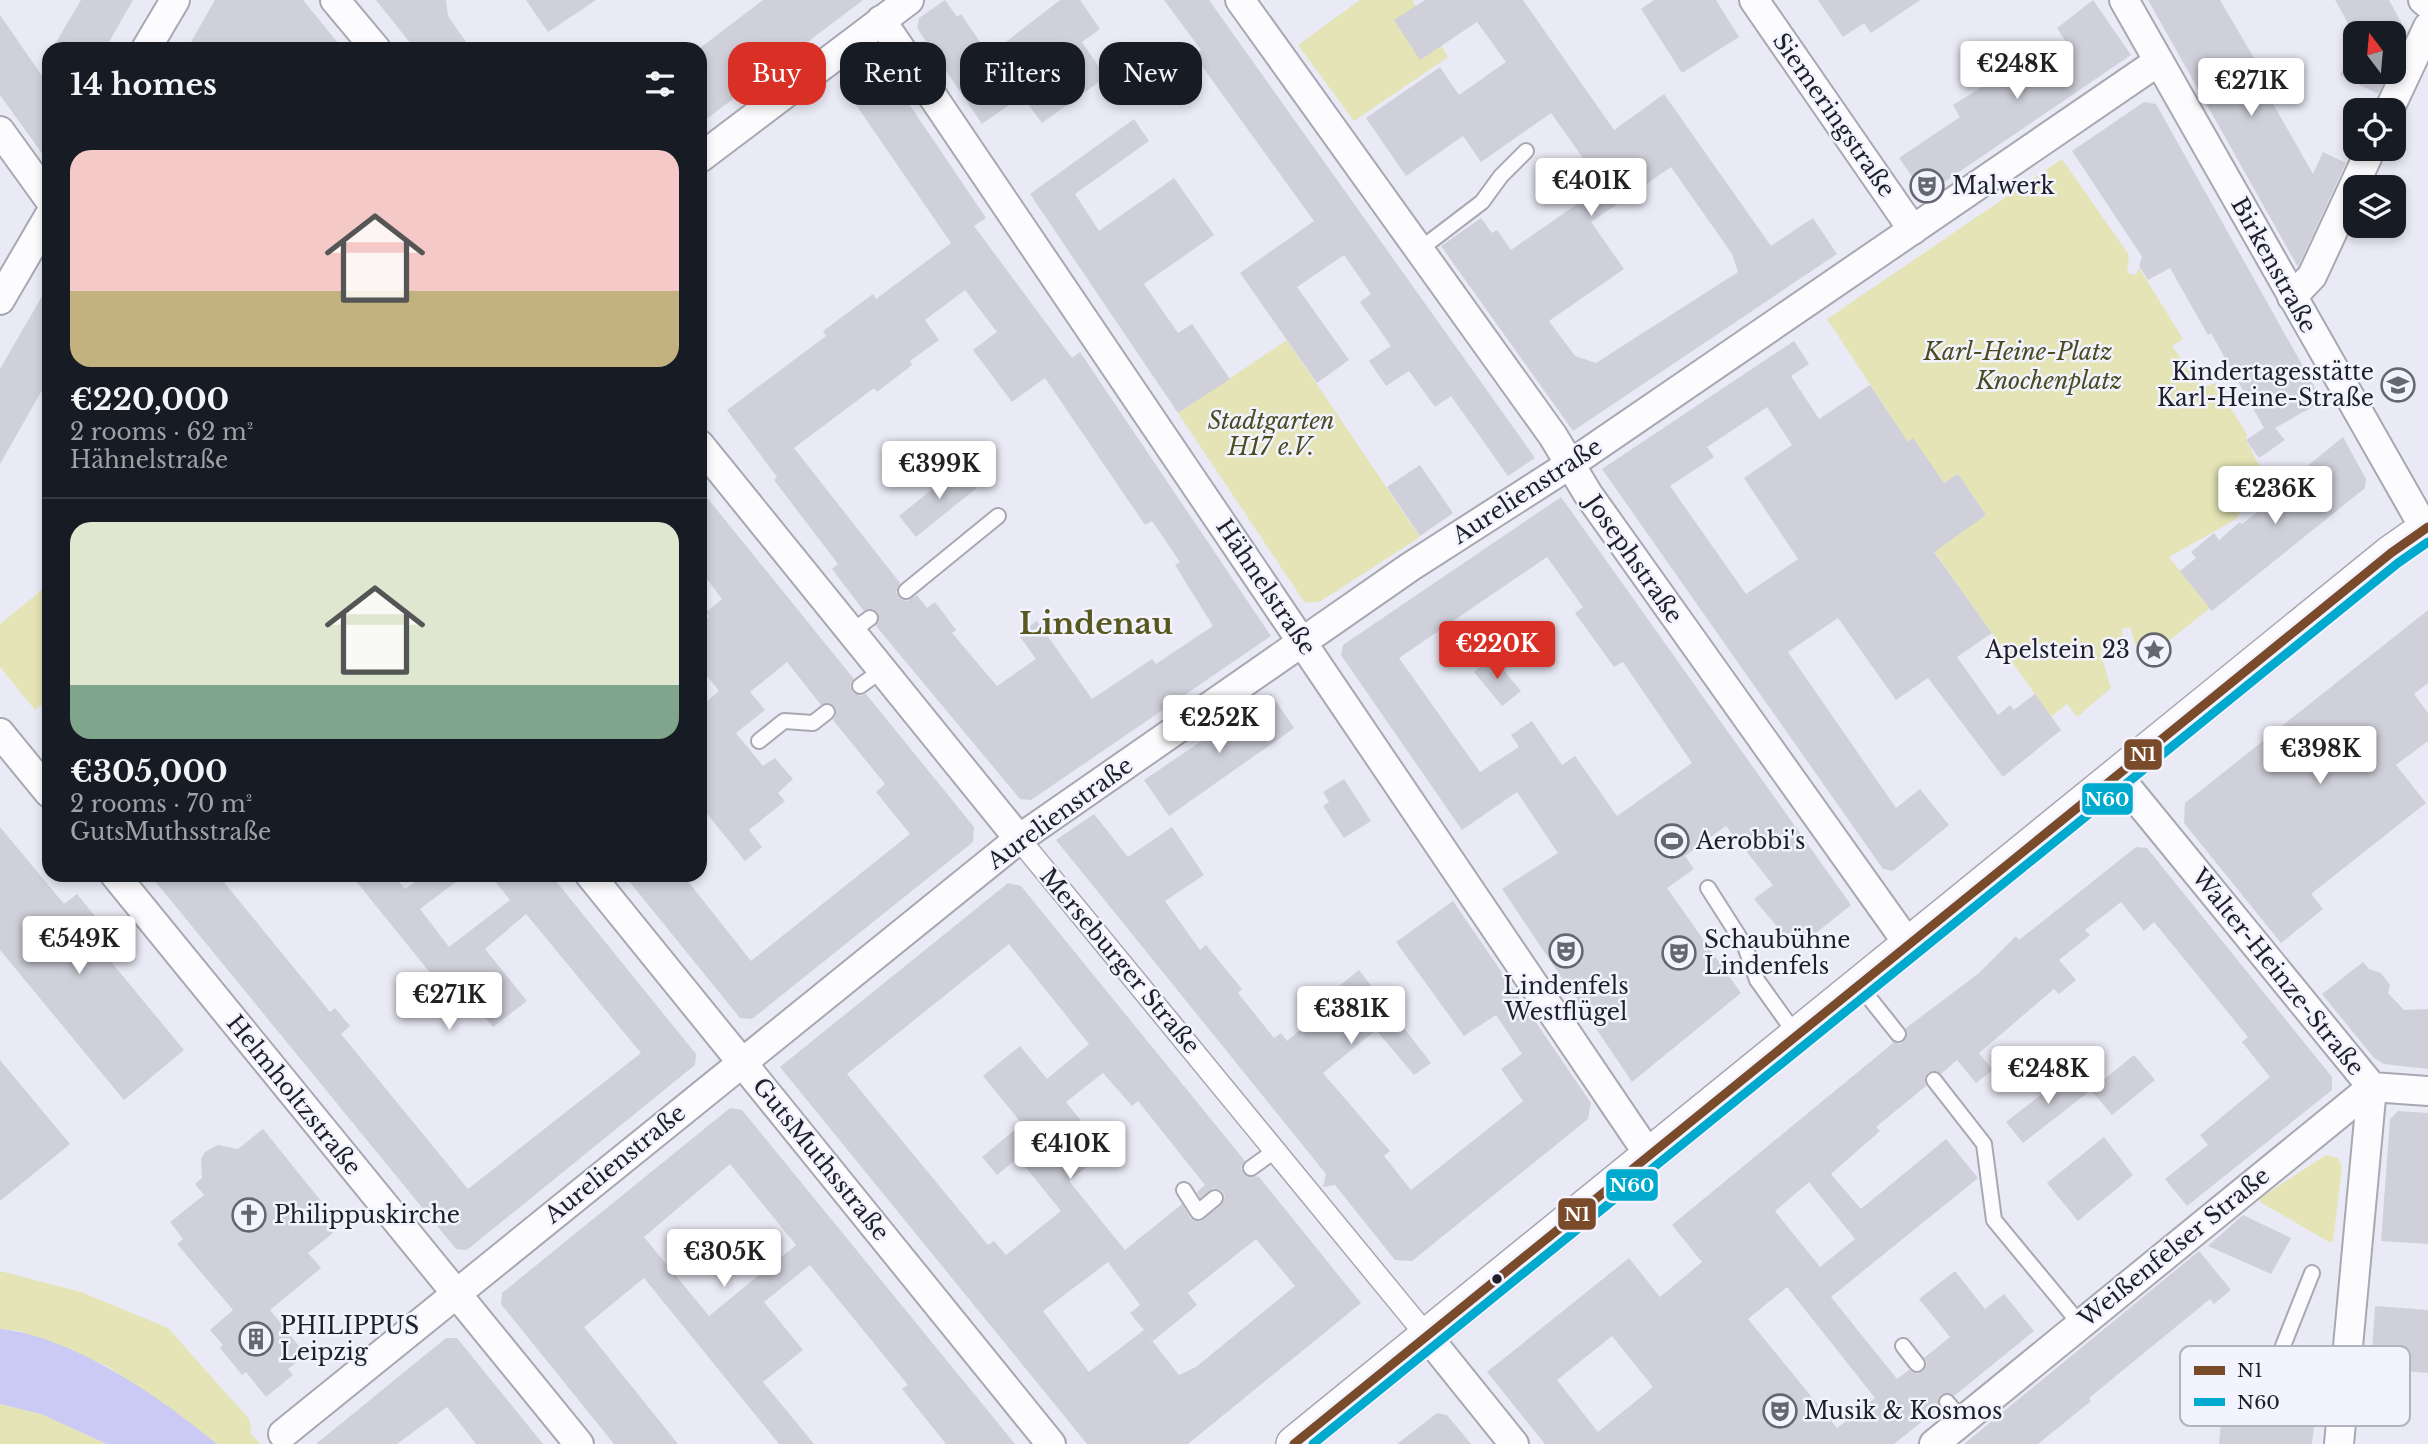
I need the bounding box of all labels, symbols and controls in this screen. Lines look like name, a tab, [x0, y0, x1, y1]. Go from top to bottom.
north arrow	[2343, 21, 2406, 84]
map controls	[2343, 21, 2406, 238]
street label: Siemeringstraße	[1767, 28, 1901, 202]
chip: Buy	[728, 42, 826, 105]
chip: Rent	[840, 42, 946, 105]
chip: Filters	[960, 42, 1085, 105]
chip: New	[1099, 42, 1202, 105]
pin: €248K	[1968, 42, 2066, 101]
text: €248K	[1976, 50, 2058, 78]
pin: €271K	[2202, 58, 2300, 118]
icon: filters	[641, 65, 679, 103]
text: 14 homes	[70, 66, 217, 103]
text: €271K	[2214, 67, 2288, 95]
button: locate	[2343, 98, 2406, 161]
pin: €401K	[1542, 158, 1640, 218]
text: €401K	[1551, 167, 1631, 195]
theatre icon: Malwerk	[1908, 167, 1946, 205]
place label: Malwerk	[1952, 172, 2056, 200]
button: layers	[2343, 175, 2406, 238]
street label: Birkenstraße	[2225, 192, 2323, 338]
icon: home	[312, 195, 438, 321]
park label: Karl-Heine-Platz	[1923, 338, 2113, 366]
place label: Kindertagesstätte Karl-Heine-Straße	[2157, 358, 2374, 412]
school or university icon: Kindertagesstätte Karl-Heine-Straße	[2379, 366, 2417, 404]
park label: Knochenplatz	[1975, 367, 2122, 395]
text: €220,000	[70, 381, 229, 418]
park label: Stadtgarten H17 e.V.	[1208, 407, 1334, 461]
text: 2 rooms · 62 m²	[70, 418, 253, 446]
street label: Aurelienstraße	[1446, 432, 1607, 550]
pin: €399K	[890, 442, 988, 501]
text: Hähnelstraße	[70, 446, 228, 474]
text: €399K	[898, 450, 980, 478]
pin: €236K	[2226, 466, 2324, 526]
text: €236K	[2234, 475, 2316, 503]
street label: Josephstraße	[1578, 487, 1689, 629]
street label: Hähnelstraße	[1210, 514, 1322, 660]
icon: home	[312, 567, 438, 693]
district label: Lindenau	[1019, 605, 1173, 642]
pin: €220K	[1448, 622, 1546, 681]
text: €220K	[1455, 630, 1539, 658]
place icon: Apelstein 23	[2135, 631, 2173, 669]
place label: Apelstein 23	[1984, 636, 2130, 664]
pin: €252K	[1170, 696, 1268, 755]
text: €252K	[1179, 704, 1259, 732]
pin: €398K	[2271, 726, 2369, 786]
text: €398K	[2279, 735, 2361, 763]
line badge: N1	[2123, 738, 2163, 771]
text: N1	[2130, 743, 2156, 766]
street label: Aurelienstraße	[981, 751, 1138, 876]
text: €305,000	[70, 753, 228, 790]
line badge: N60	[2081, 782, 2134, 816]
text: N60	[2085, 788, 2129, 811]
text: 2 rooms · 70 m²	[70, 790, 252, 818]
text: GutsMuthsstraße	[70, 818, 271, 846]
sports icon: Aerobbi's	[1653, 822, 1691, 860]
place label: Aerobbi's	[1695, 827, 1805, 855]
street label: Walter-Heinze-Straße	[2185, 862, 2370, 1081]
street label: Merseburger Straße	[1034, 863, 1206, 1059]
pin: €549K	[30, 916, 128, 976]
text: €549K	[39, 925, 119, 953]
place label: Schaubühne Lindenfels	[1704, 926, 1850, 980]
theatre icon: Lindenfels Westflügel	[1547, 932, 1585, 970]
theatre icon: Schaubühne Lindenfels	[1660, 934, 1698, 972]
pin: €271K	[400, 972, 498, 1032]
place label: Lindenfels Westflügel	[1503, 972, 1629, 1026]
text: €271K	[412, 981, 486, 1009]
pin: €381K	[1302, 986, 1400, 1046]
text: €381K	[1313, 995, 1389, 1023]
street label: Helmholtzstraße	[221, 1009, 367, 1181]
pin: €248K	[1999, 1046, 2097, 1106]
text: €248K	[2007, 1055, 2089, 1083]
street label: GutsMuthsstraße	[747, 1072, 895, 1246]
street label: Aurelienstraße	[538, 1099, 691, 1230]
pin: €410K	[1021, 1122, 1119, 1181]
text: €410K	[1030, 1130, 1110, 1158]
street label: Weißenfelser Straße	[2072, 1161, 2275, 1333]
line badge: N60	[1605, 1168, 1659, 1202]
text: N60	[1610, 1174, 1654, 1197]
church icon: Philippuskirche	[230, 1196, 268, 1234]
line badge: N1	[1557, 1197, 1597, 1231]
place label: Philippuskirche	[274, 1201, 460, 1229]
text: N1	[1564, 1203, 1590, 1226]
pin: €305K	[675, 1230, 773, 1289]
text: €305K	[683, 1238, 765, 1266]
unlabelled marker	[1490, 1272, 1504, 1286]
place label: PHILIPPUS Leipzig	[280, 1312, 419, 1366]
building icon: PHILIPPUS Leipzig	[237, 1320, 275, 1358]
legend	[2180, 1346, 2410, 1426]
text: N1	[2237, 1359, 2263, 1382]
text: N60	[2237, 1391, 2280, 1414]
theatre icon: Musik & Kosmos	[1761, 1392, 1799, 1430]
place label: Musik & Kosmos	[1804, 1397, 2002, 1425]

